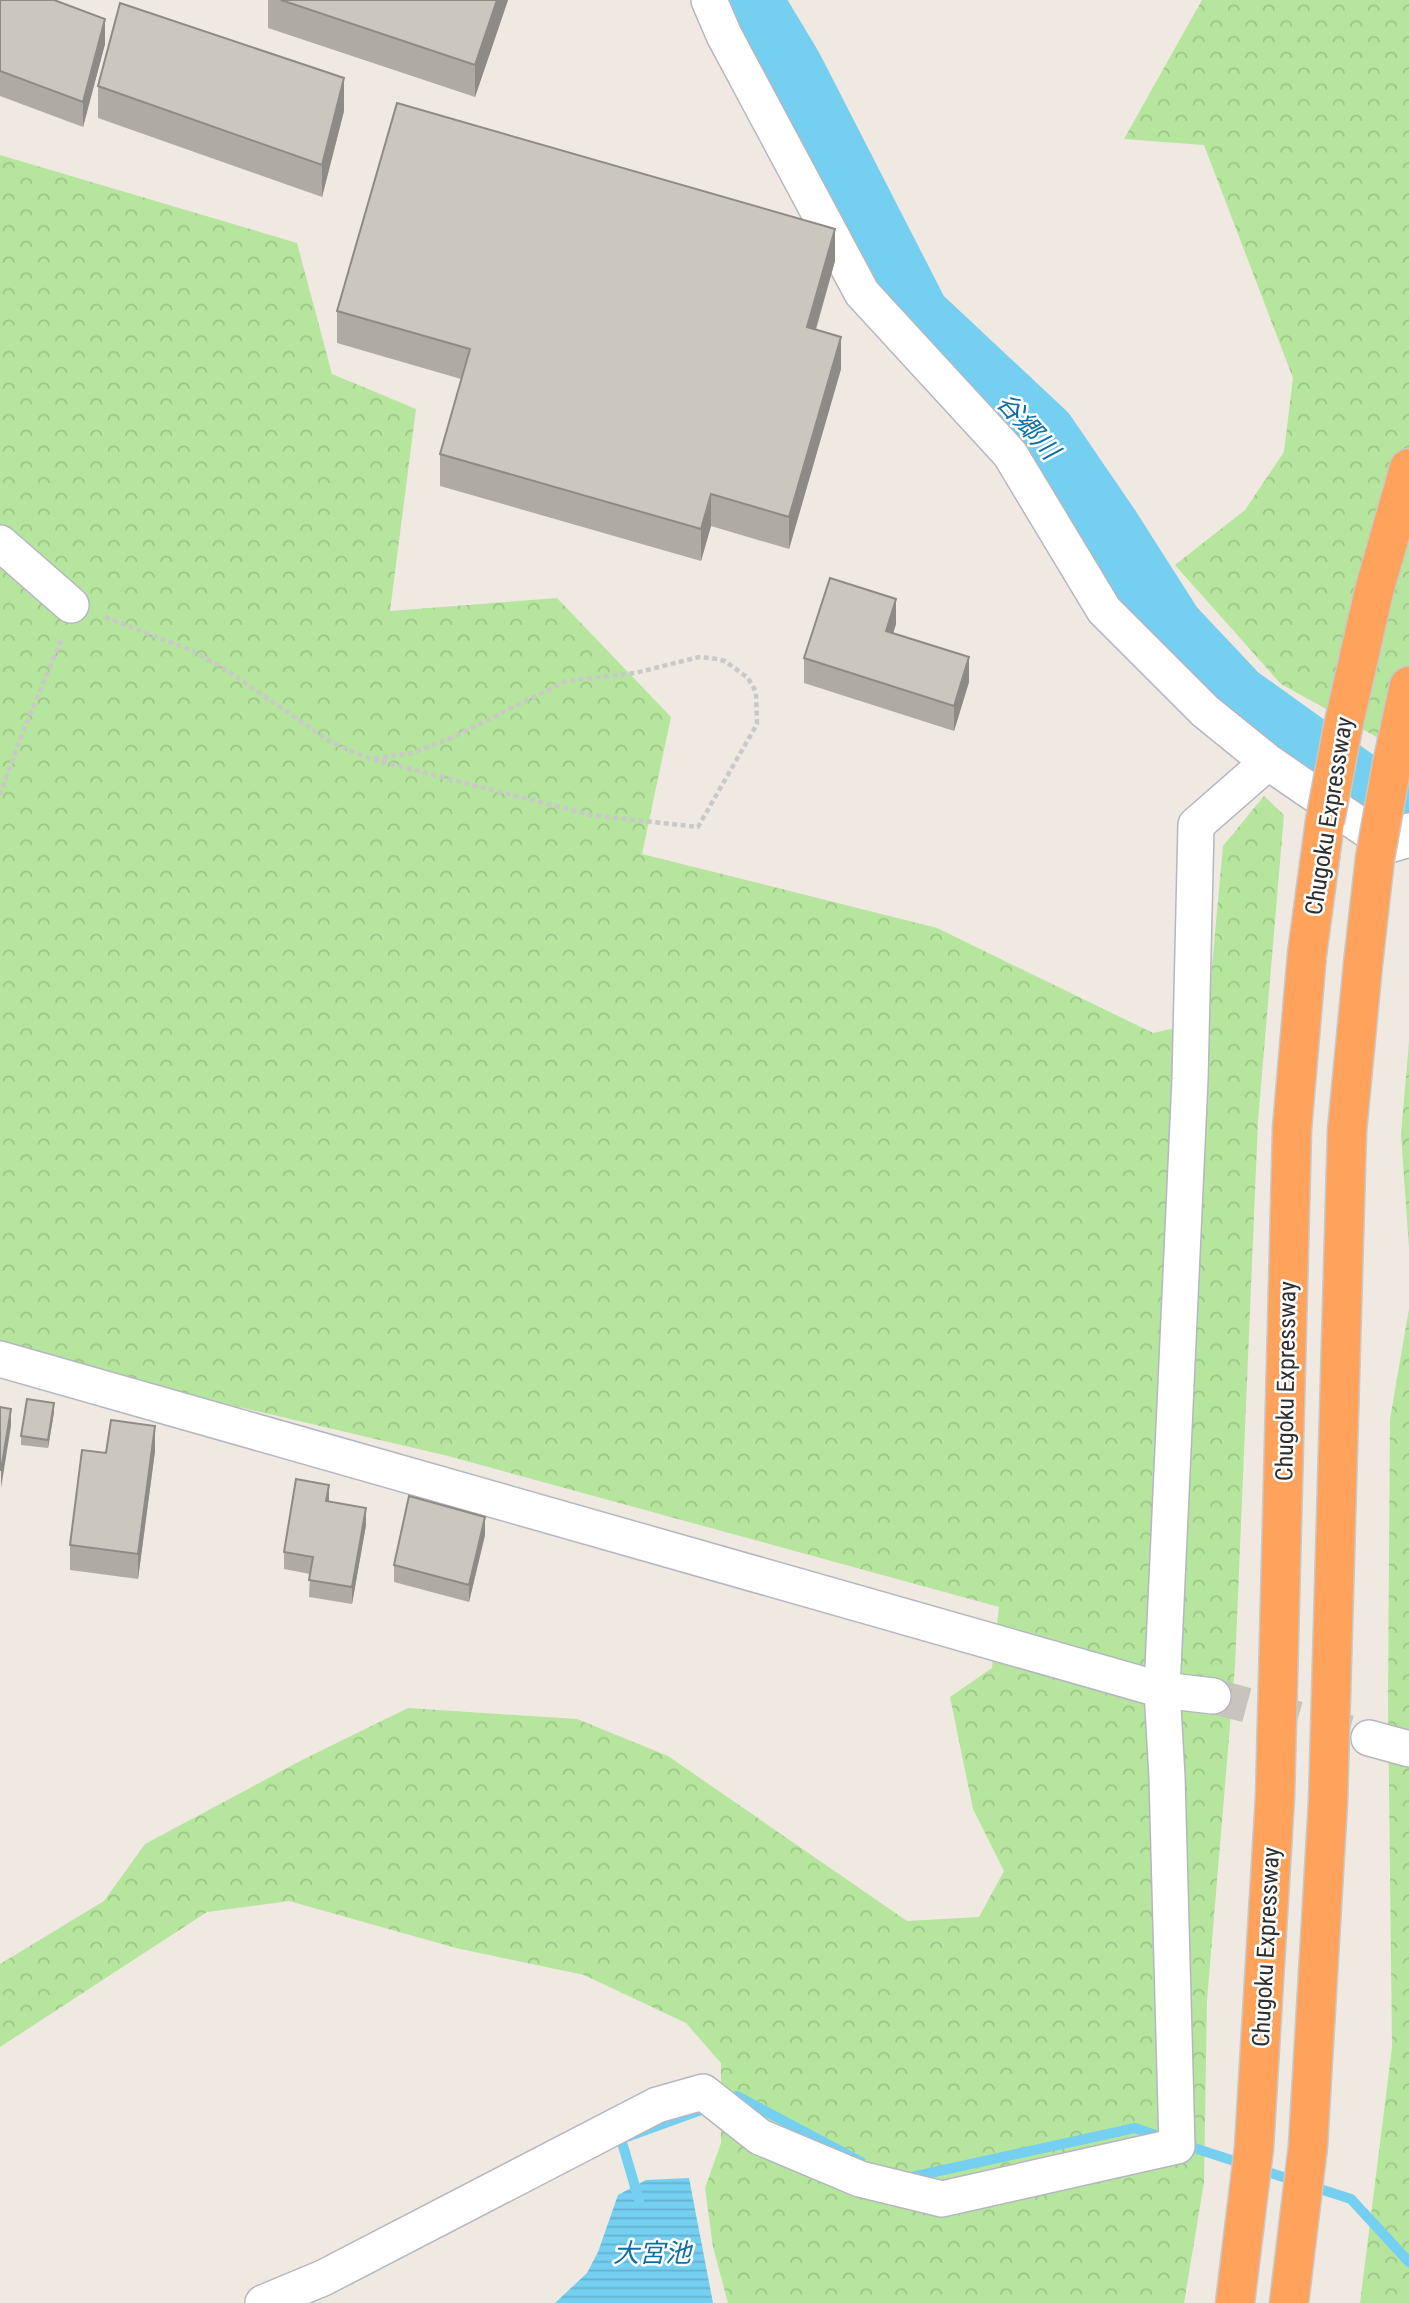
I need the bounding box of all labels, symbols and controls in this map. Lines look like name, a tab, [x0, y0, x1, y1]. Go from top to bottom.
water label: 谷郷川	[991, 387, 1067, 467]
street label: Chugoku Expressway	[1300, 715, 1358, 917]
street label: Chugoku Expressway	[1270, 1281, 1302, 1481]
street label: Chugoku Expressway	[1247, 1846, 1285, 2048]
water label: 大宮池	[613, 2238, 694, 2268]

